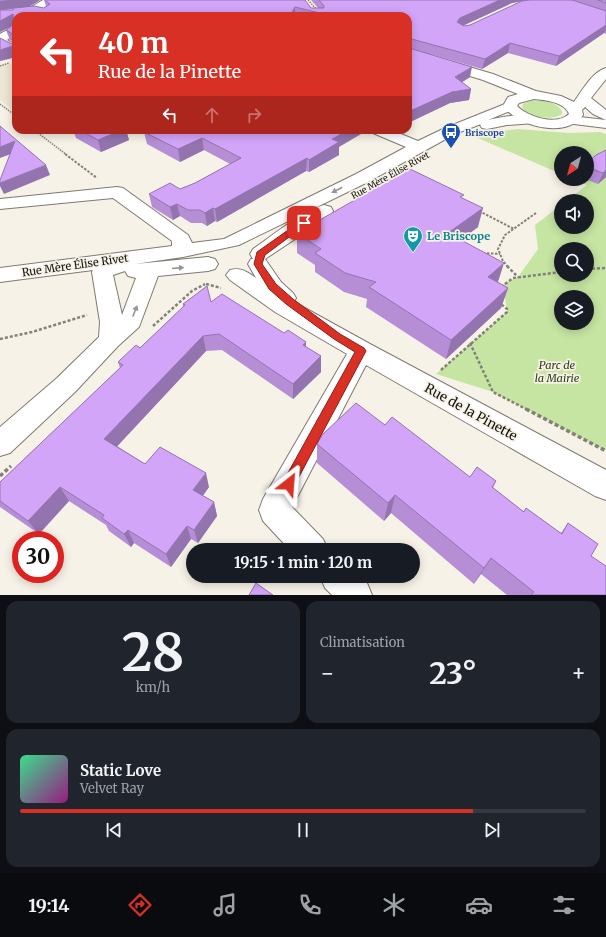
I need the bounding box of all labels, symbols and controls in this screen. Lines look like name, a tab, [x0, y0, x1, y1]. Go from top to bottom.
text: 40 m	[98, 25, 169, 61]
icon: left	[32, 28, 84, 80]
text: Rue de la Pinette	[98, 60, 241, 83]
icon: left	[159, 104, 181, 126]
icon: ahead	[201, 104, 223, 126]
icon: right	[243, 104, 265, 126]
bus stop icon: Briscope	[440, 121, 462, 149]
place label: Briscope	[465, 127, 504, 138]
north arrow	[554, 146, 594, 186]
map controls	[554, 146, 594, 330]
street label: Rue Mère Élise Rivet	[348, 148, 432, 201]
one-way arrow	[331, 187, 342, 193]
button: sound	[554, 194, 594, 234]
pin	[287, 206, 321, 240]
icon: arrive	[293, 212, 315, 234]
theatre icon: Le Briscope	[402, 225, 424, 253]
place label: Le Briscope	[427, 229, 490, 243]
button: search	[554, 242, 594, 282]
street label: Rue Mère Élise Rivet	[21, 250, 130, 279]
one-way arrow	[172, 264, 184, 271]
button: layers	[554, 290, 594, 330]
one-way arrow	[132, 304, 138, 316]
park label: Parc de la Mairie	[535, 358, 580, 385]
street label: Rue de la Pinette	[422, 379, 521, 445]
position arrow	[268, 463, 310, 505]
speed limit sign: 30	[12, 531, 64, 583]
text: 19:15 · 1 min · 120 m	[234, 553, 372, 572]
text: 28	[122, 620, 184, 685]
text: Climatisation	[320, 634, 405, 651]
text: 23°	[429, 654, 477, 692]
text: −	[320, 659, 335, 687]
text: +	[571, 659, 586, 687]
text: km/h	[136, 679, 170, 696]
text: Static Love	[80, 761, 161, 780]
text: Velvet Ray	[80, 780, 144, 797]
icon: previous	[103, 819, 125, 841]
icon: pause	[292, 819, 314, 841]
icon: next	[481, 819, 503, 841]
icon: directions	[126, 891, 154, 919]
icon: music	[211, 891, 239, 919]
icon: phone	[296, 891, 324, 919]
icon: climate	[380, 891, 408, 919]
icon: car	[465, 891, 493, 919]
icon: filters	[550, 891, 578, 919]
text: 19:14	[28, 894, 70, 917]

